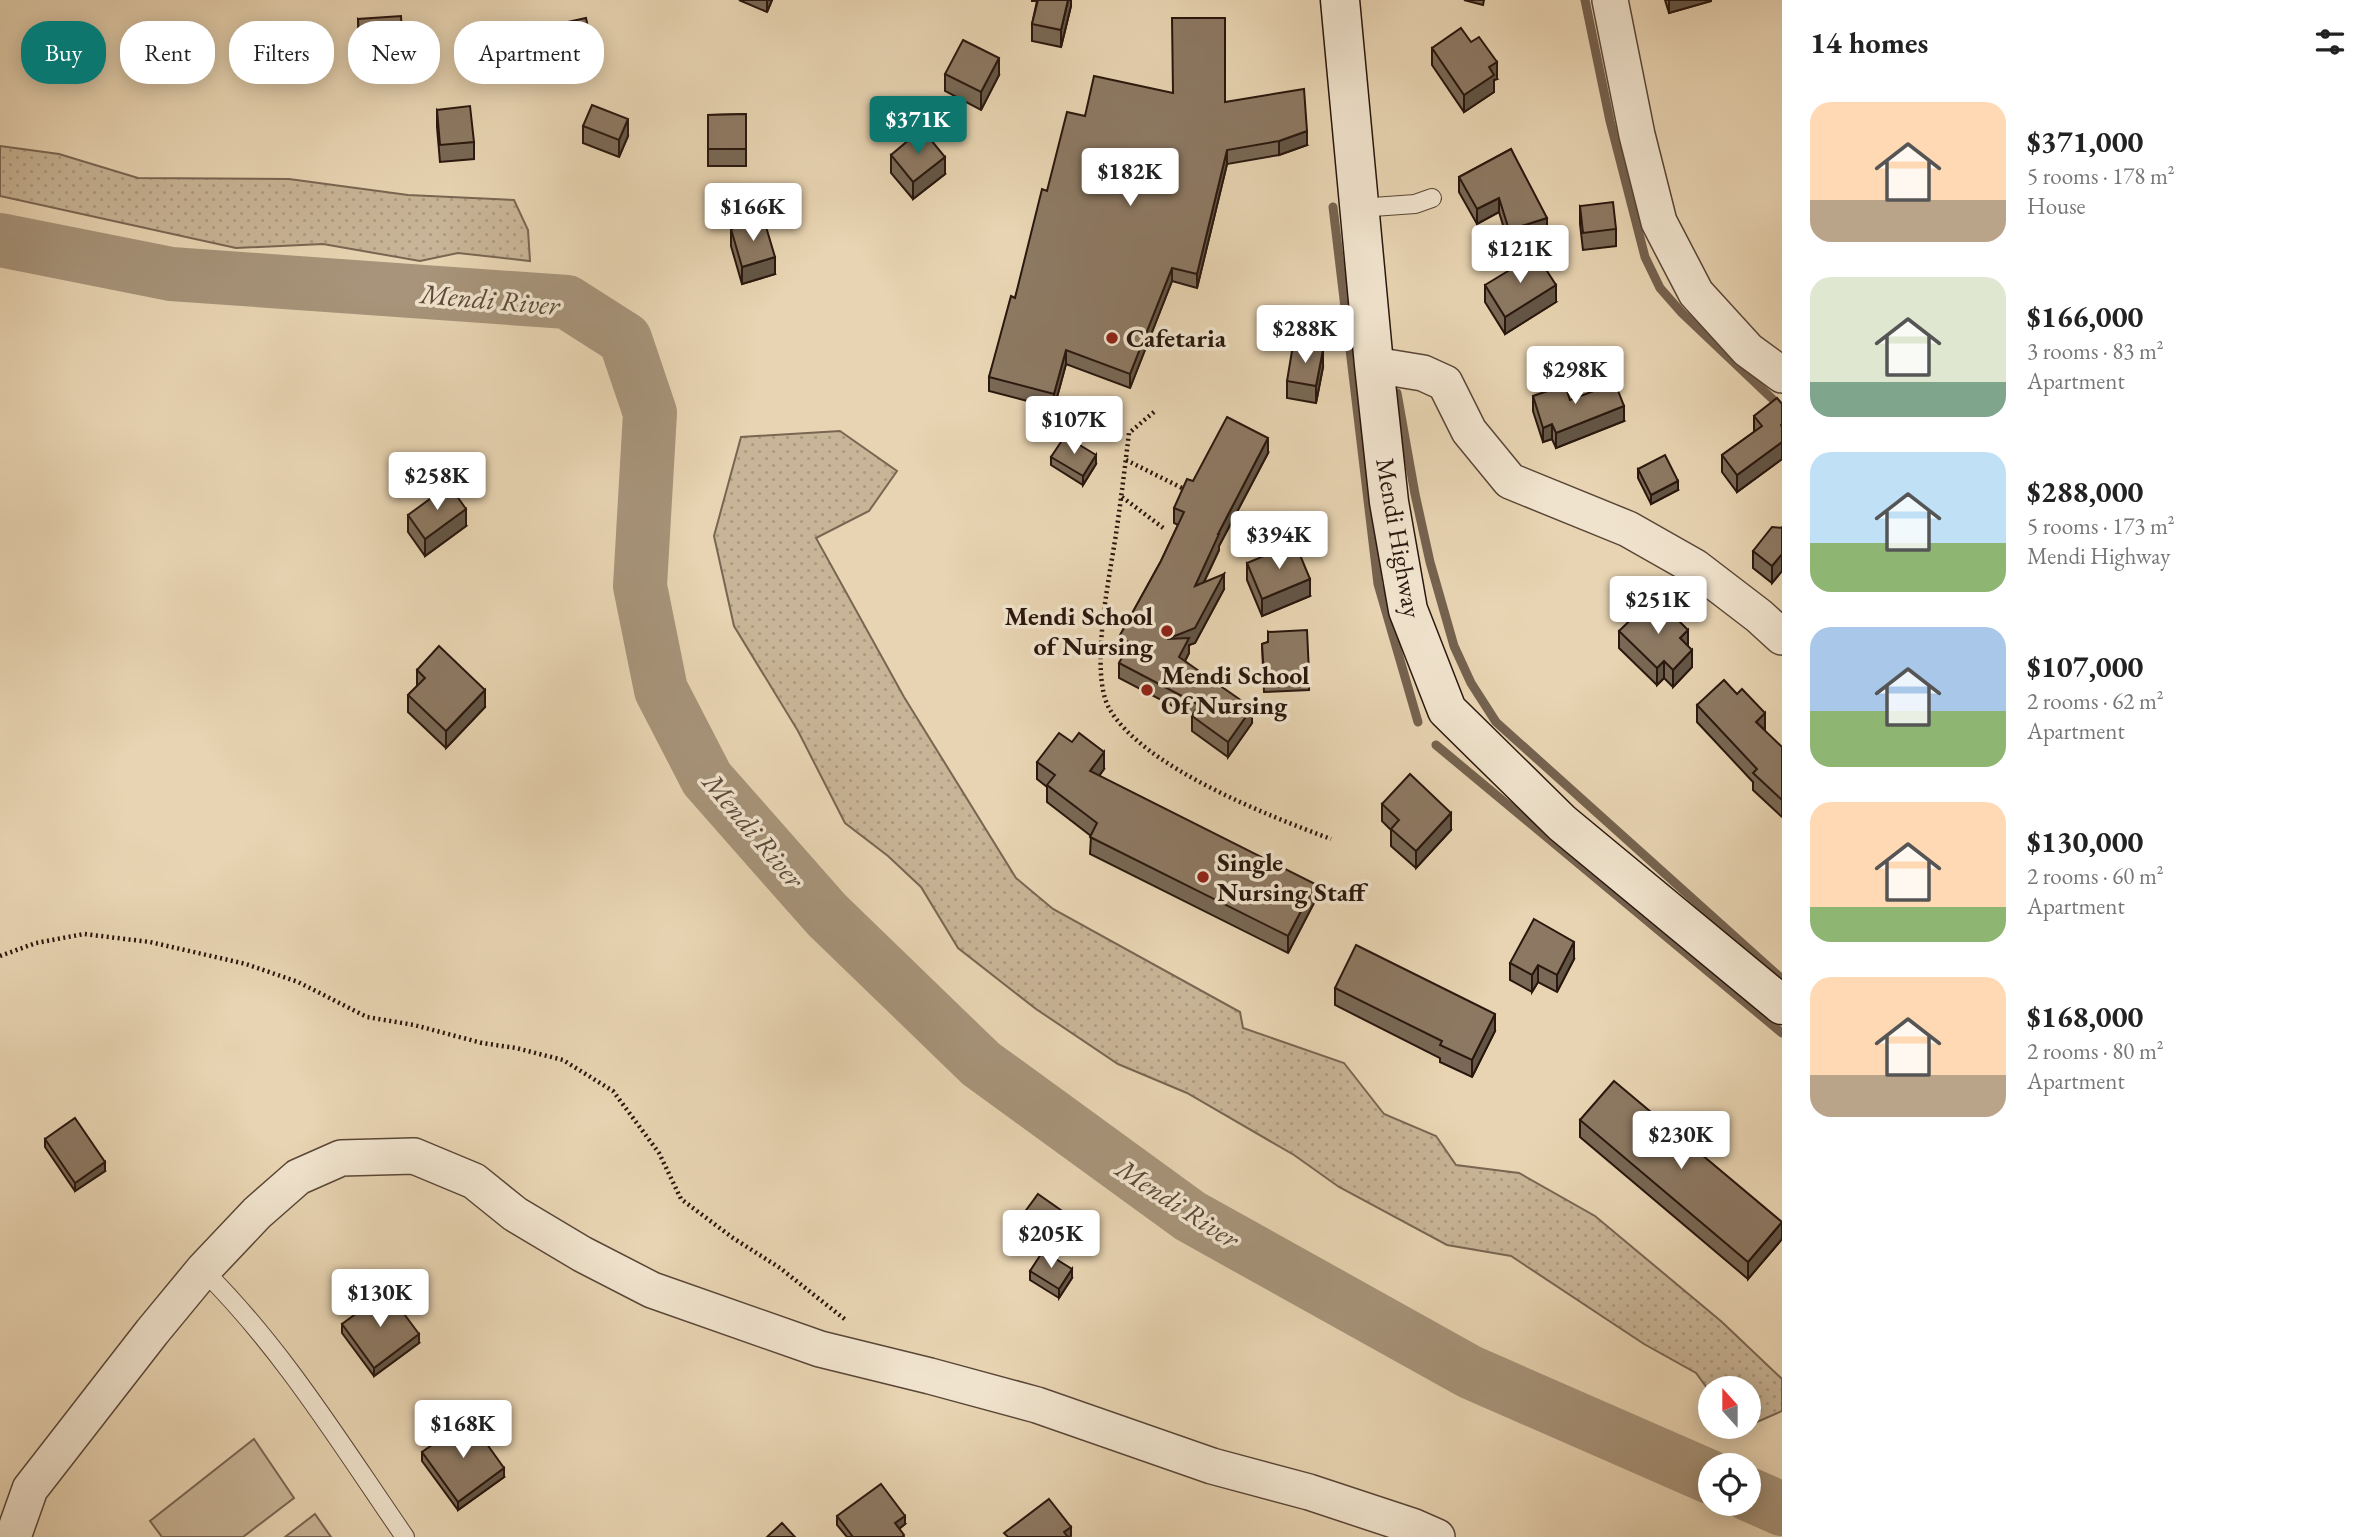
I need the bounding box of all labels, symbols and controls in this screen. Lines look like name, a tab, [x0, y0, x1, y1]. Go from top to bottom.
chip: Buy	[21, 21, 106, 84]
chip: Rent	[120, 21, 215, 84]
chip: Filters	[229, 21, 334, 84]
chip: New	[348, 21, 440, 84]
chip: Apartment	[454, 21, 604, 84]
text: 14 homes	[1810, 23, 1928, 62]
icon: filters	[2311, 23, 2349, 61]
pin: $371K	[869, 96, 967, 156]
text: $371K	[886, 104, 950, 134]
text: $371,000	[2027, 122, 2143, 161]
icon: home	[1866, 130, 1950, 214]
pin: $182K	[1081, 148, 1179, 208]
text: $182K	[1098, 156, 1162, 186]
text: 5 rooms · 178 m²	[2027, 161, 2175, 191]
pin: $166K	[704, 184, 802, 243]
text: $166K	[721, 191, 785, 221]
text: House	[2027, 191, 2086, 221]
pin: $121K	[1471, 226, 1569, 285]
text: $121K	[1488, 233, 1552, 263]
water label: Mendi River	[417, 275, 562, 323]
text: $166,000	[2027, 297, 2143, 336]
icon: home	[1866, 305, 1950, 389]
pin: $288K	[1256, 306, 1354, 365]
text: $288K	[1273, 313, 1337, 343]
place label: Cafetaria	[1126, 321, 1227, 355]
marker: Cafetaria	[1104, 330, 1120, 346]
text: 3 rooms · 83 m²	[2027, 336, 2164, 366]
pin: $298K	[1526, 346, 1624, 406]
text: $298K	[1543, 354, 1607, 384]
text: Apartment	[2027, 366, 2125, 396]
pin: $107K	[1025, 396, 1123, 456]
text: $107K	[1042, 404, 1106, 434]
pin: $258K	[388, 452, 486, 512]
street label: Mendi Highway	[1368, 455, 1430, 621]
text: $258K	[405, 460, 469, 490]
text: $288,000	[2027, 472, 2143, 511]
icon: home	[1866, 480, 1950, 564]
text: 5 rooms · 173 m²	[2027, 511, 2175, 541]
pin: $394K	[1230, 512, 1328, 571]
text: $394K	[1247, 519, 1311, 549]
text: Mendi Highway	[2027, 541, 2170, 571]
pin: $251K	[1609, 576, 1707, 636]
text: $251K	[1626, 584, 1690, 614]
place label: Mendi School of Nursing	[1005, 599, 1154, 663]
marker: Mendi School of Nursing	[1159, 623, 1175, 639]
text: $107,000	[2027, 647, 2143, 686]
icon: home	[1866, 655, 1950, 739]
place label: Mendi School Of Nursing	[1161, 658, 1309, 722]
marker: Mendi School Of Nursing	[1139, 682, 1155, 698]
text: 2 rooms · 62 m²	[2027, 686, 2164, 716]
text: Apartment	[2027, 716, 2125, 746]
water label: Mendi River	[694, 763, 813, 896]
text: $130,000	[2027, 822, 2143, 861]
icon: home	[1866, 830, 1950, 914]
place label: Single Nursing Staff	[1217, 845, 1369, 909]
text: 2 rooms · 60 m²	[2027, 861, 2164, 891]
marker: Single Nursing Staff	[1195, 869, 1211, 885]
text: Apartment	[2027, 891, 2125, 921]
text: $168,000	[2027, 997, 2143, 1036]
icon: home	[1866, 1005, 1950, 1089]
text: 2 rooms · 80 m²	[2027, 1036, 2164, 1066]
text: Apartment	[2027, 1066, 2125, 1096]
pin: $230K	[1632, 1112, 1730, 1171]
text: $230K	[1649, 1119, 1713, 1149]
water label: Mendi River	[1108, 1149, 1247, 1257]
pin: $205K	[1002, 1210, 1100, 1270]
text: $205K	[1019, 1218, 1083, 1248]
pin: $130K	[331, 1270, 429, 1329]
text: $130K	[348, 1277, 412, 1307]
north arrow	[1698, 1376, 1760, 1438]
map controls	[1698, 1376, 1761, 1516]
pin: $168K	[414, 1400, 512, 1460]
text: $168K	[431, 1408, 495, 1438]
button: locate	[1698, 1453, 1761, 1516]

